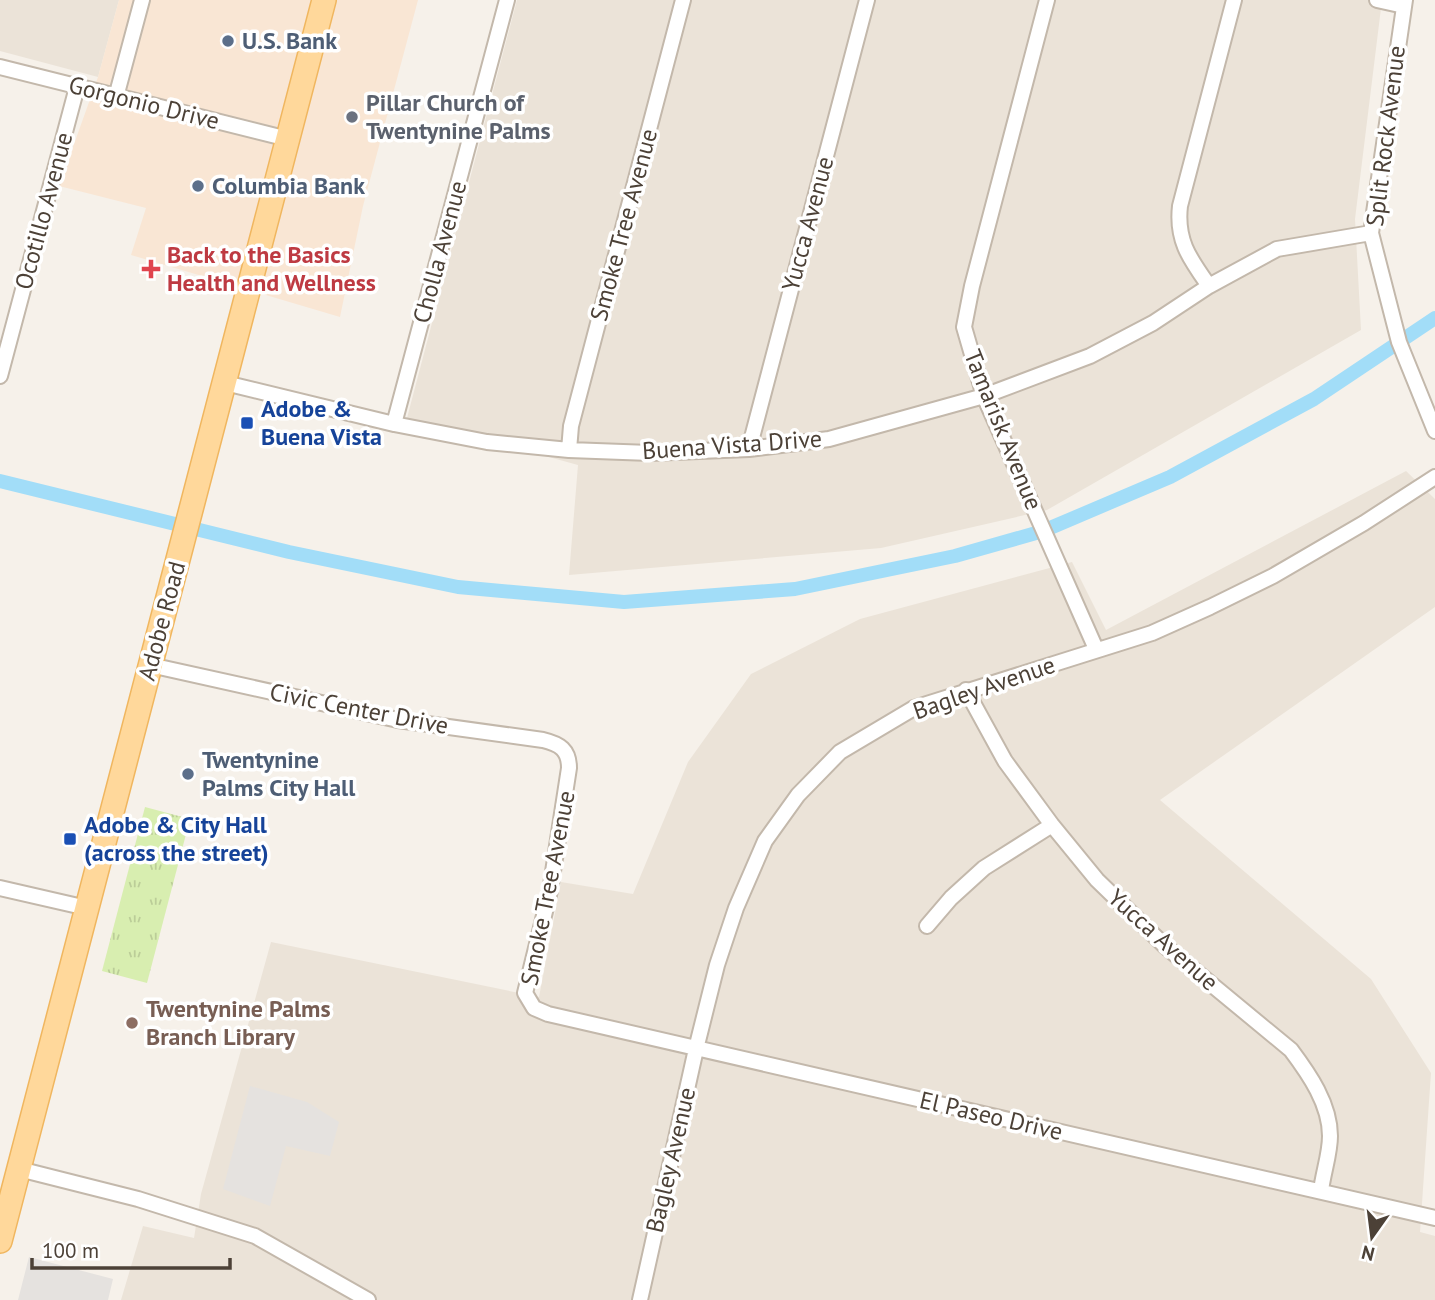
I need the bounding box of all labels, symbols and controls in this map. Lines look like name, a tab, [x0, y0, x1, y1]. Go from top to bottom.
place label: U.S. Bank	[242, 25, 337, 56]
marker: U.S. Bank	[220, 33, 236, 49]
street label: Split Rock Avenue	[1359, 44, 1412, 228]
street label: Gorgonio Drive	[66, 69, 223, 136]
place label: Pillar Church of Twentynine Palms	[366, 87, 551, 146]
marker: Pillar Church of Twentynine Palms	[344, 109, 360, 125]
street label: Smoke Tree Avenue	[583, 125, 664, 324]
street label: Ocotillo Avenue	[8, 129, 79, 293]
street label: Yucca Avenue	[775, 153, 840, 295]
place label: Columbia Bank	[212, 170, 365, 201]
street label: Cholla Avenue	[406, 177, 473, 327]
marker: Columbia Bank	[190, 178, 206, 194]
place label: Back to the Basics Health and Wellness	[167, 239, 376, 298]
marker: Back to the Basics Health and Wellness	[141, 259, 161, 279]
street label: Tamarisk Avenue	[957, 345, 1050, 515]
place label: Adobe & Buena Vista	[261, 393, 382, 452]
marker: Adobe & Buena Vista	[239, 415, 255, 431]
street label: Buena Vista Drive	[641, 423, 823, 466]
street label: Adobe Road	[131, 558, 192, 684]
street label: Bagley Avenue	[909, 649, 1059, 726]
street label: Civic Center Drive	[267, 676, 451, 741]
place label: Twentynine Palms City Hall	[202, 744, 356, 803]
marker: Twentynine Palms City Hall	[180, 766, 196, 782]
street label: Smoke Tree Avenue	[513, 788, 582, 988]
place label: Adobe & City Hall (across the street)	[84, 809, 269, 868]
marker: Adobe & City Hall (across the street)	[62, 831, 78, 847]
street label: Yucca Avenue	[1102, 882, 1225, 997]
place label: Twentynine Palms Branch Library	[146, 993, 331, 1052]
marker: Twentynine Palms Branch Library	[124, 1015, 140, 1031]
street label: Bagley Avenue	[639, 1084, 702, 1236]
street label: El Paseo Drive	[917, 1084, 1066, 1147]
north arrow	[1337, 1202, 1407, 1272]
scale bar	[32, 1226, 229, 1270]
text: 100 m	[42, 1237, 99, 1264]
text: N	[1359, 1240, 1377, 1267]

